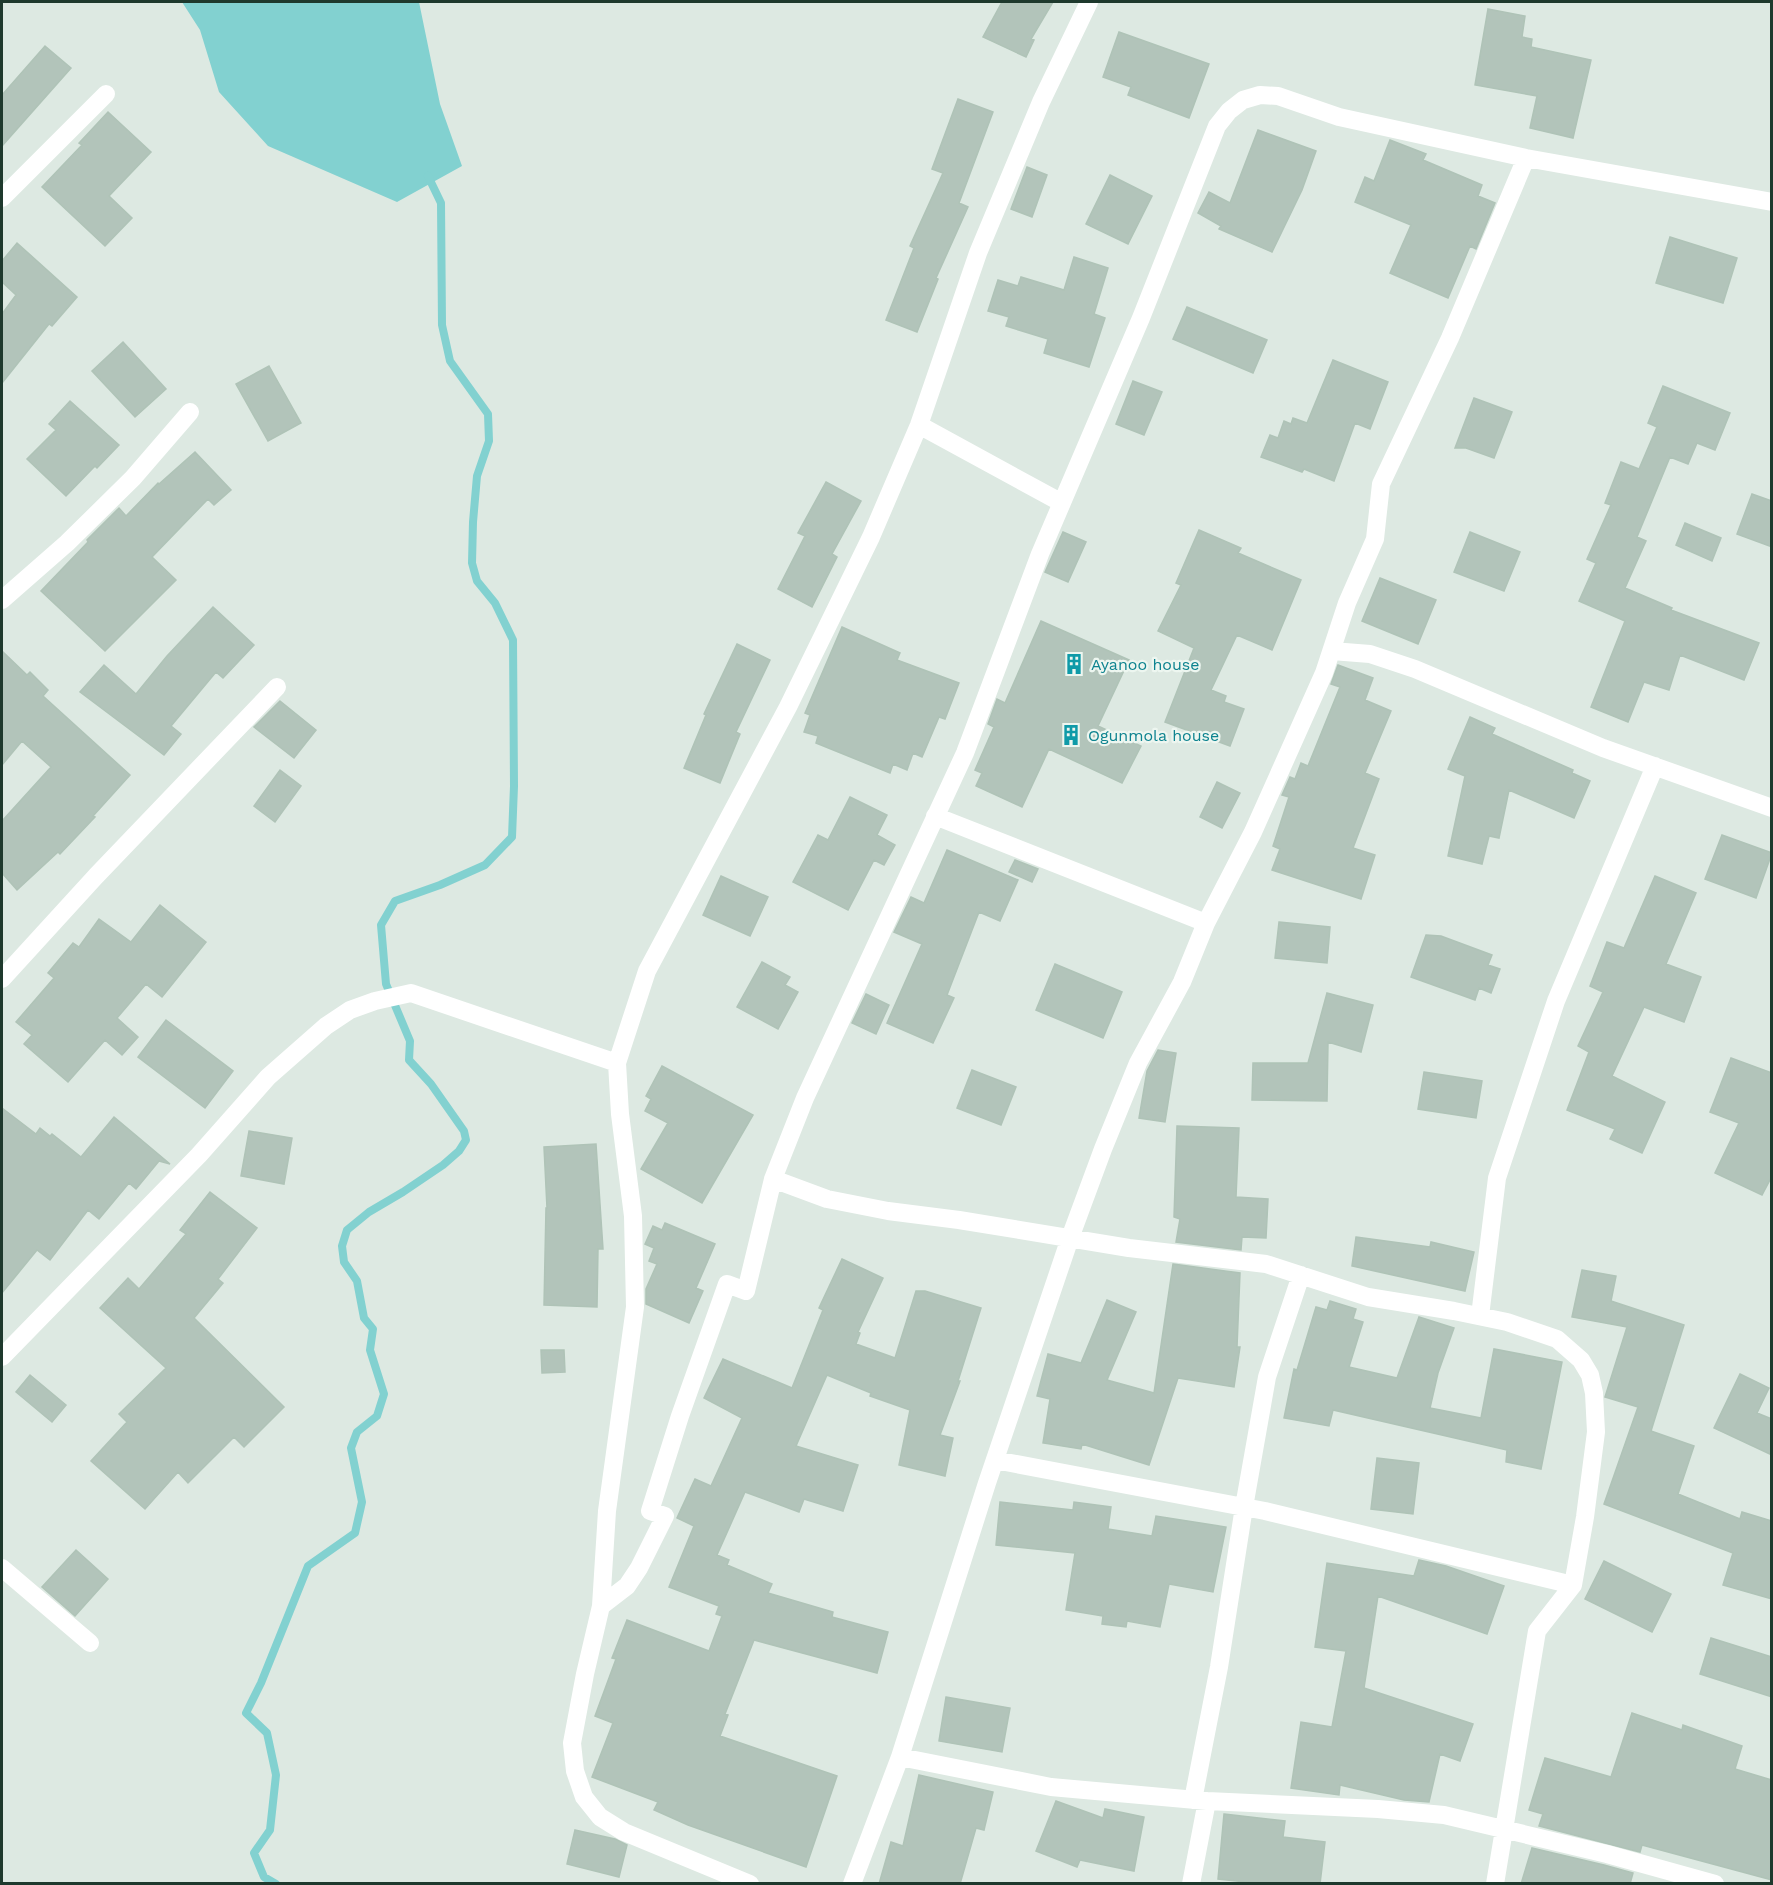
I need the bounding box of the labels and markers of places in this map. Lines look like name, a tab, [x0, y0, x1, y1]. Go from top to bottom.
building icon: Ayanoo house	[1062, 652, 1086, 676]
place label: Ayanoo house	[1091, 655, 1200, 674]
building icon: Ogunmola house	[1059, 723, 1083, 747]
place label: Ogunmola house	[1088, 726, 1219, 745]

